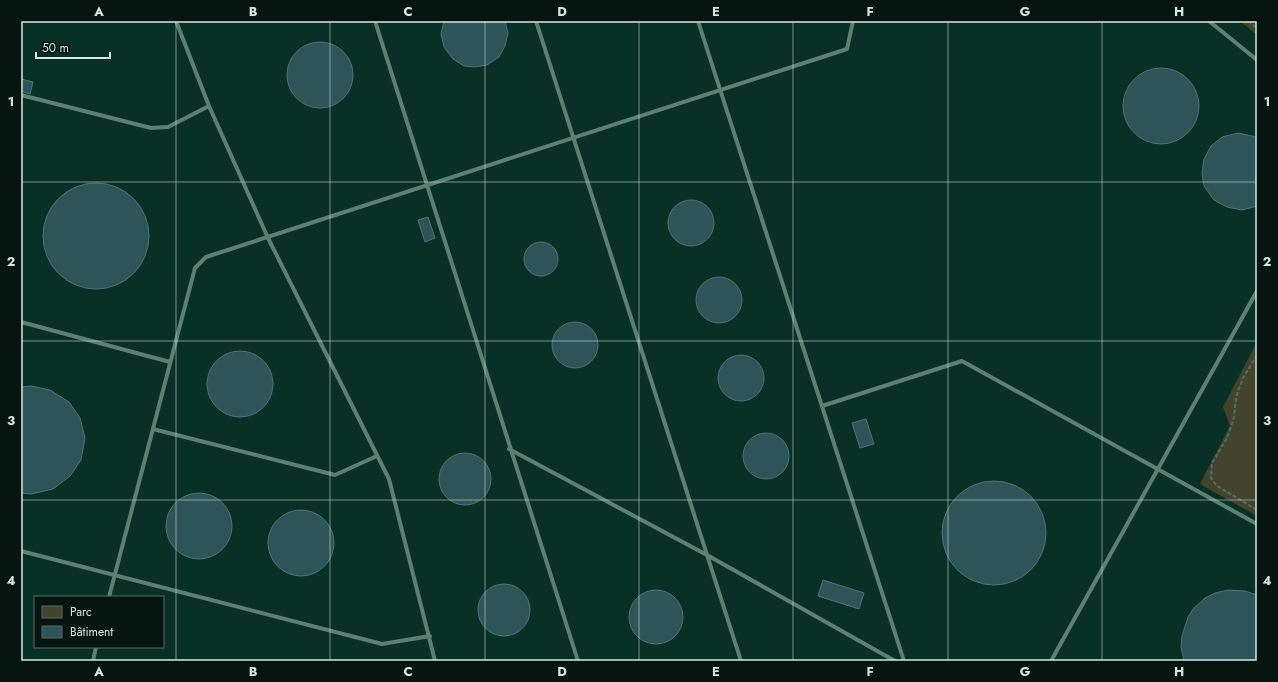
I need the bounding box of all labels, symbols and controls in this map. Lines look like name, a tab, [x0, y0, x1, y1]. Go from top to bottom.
text: A	[93, 2, 104, 21]
text: B	[249, 2, 258, 21]
text: C	[403, 2, 413, 21]
text: D	[557, 2, 567, 21]
text: E	[712, 2, 720, 21]
text: F	[866, 2, 874, 21]
text: G	[1020, 2, 1031, 21]
text: H	[1174, 2, 1184, 21]
scale bar	[36, 34, 110, 60]
text: 50 m	[42, 39, 69, 57]
text: 1	[8, 92, 14, 111]
text: 1	[1264, 92, 1270, 111]
text: 2	[7, 252, 15, 271]
text: 2	[1263, 252, 1271, 271]
text: 3	[7, 411, 15, 430]
text: 3	[1263, 411, 1271, 430]
text: 4	[6, 571, 16, 590]
text: 4	[1262, 571, 1272, 590]
legend	[34, 596, 164, 648]
text: Parc	[70, 603, 92, 621]
text: Bâtiment	[70, 623, 113, 641]
text: A	[93, 662, 104, 681]
text: B	[249, 662, 258, 681]
text: C	[403, 662, 413, 681]
text: D	[557, 662, 567, 681]
text: E	[712, 662, 720, 681]
text: F	[866, 662, 874, 681]
text: G	[1020, 662, 1031, 681]
text: H	[1174, 662, 1184, 681]

